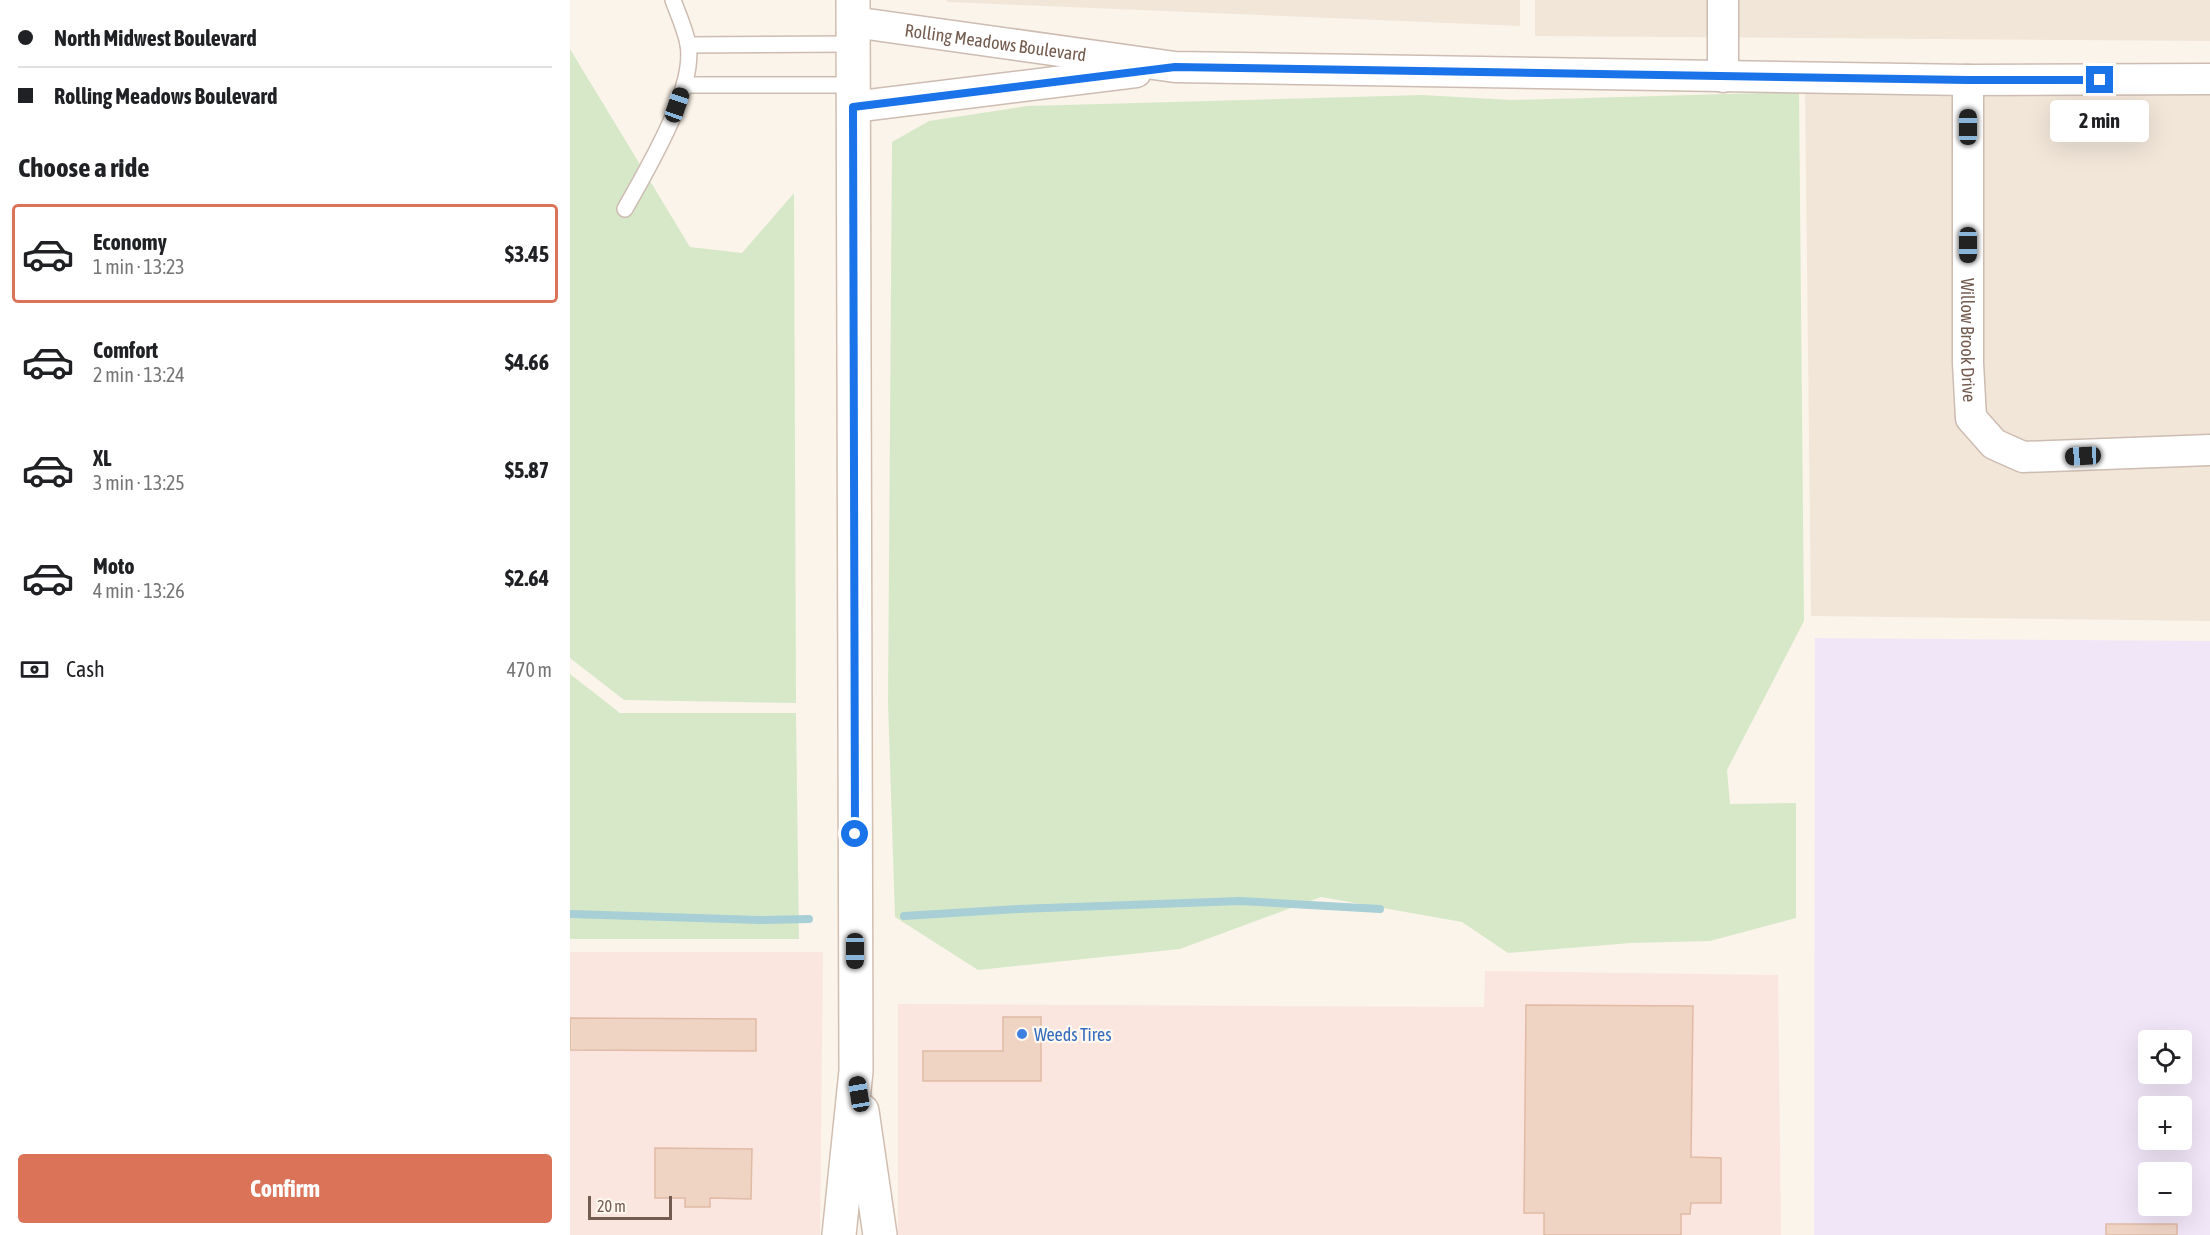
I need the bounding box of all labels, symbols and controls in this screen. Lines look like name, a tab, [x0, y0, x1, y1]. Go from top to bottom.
street label: Rolling Meadows Boulevard	[904, 19, 1088, 65]
text: North Midwest Boulevard	[54, 25, 257, 51]
route end	[2086, 66, 2113, 93]
text: Rolling Meadows Boulevard	[54, 83, 277, 109]
car	[663, 85, 691, 125]
callout: 2 min	[2050, 101, 2150, 143]
car	[1959, 109, 1977, 145]
text: 2 min	[2079, 109, 2120, 132]
text: Choose a ride	[18, 152, 150, 183]
icon: car	[21, 227, 75, 281]
car	[1959, 227, 1977, 263]
text: Economy	[93, 229, 167, 255]
text: $3.45	[505, 241, 549, 267]
text: 1 min · 13:23	[93, 255, 185, 278]
street label: Willow Brook Drive	[1958, 278, 1981, 403]
icon: car	[21, 335, 75, 389]
text: Comfort	[93, 337, 158, 363]
text: $4.66	[505, 349, 549, 375]
text: 2 min · 13:24	[93, 363, 185, 386]
icon: car	[21, 443, 75, 497]
text: XL	[93, 445, 111, 471]
car	[2065, 446, 2101, 466]
text: $5.87	[505, 457, 549, 483]
text: 3 min · 13:25	[93, 471, 185, 494]
icon: car	[21, 551, 75, 605]
text: Moto	[93, 553, 135, 579]
text: $2.64	[505, 565, 549, 591]
text: 4 min · 13:26	[93, 579, 185, 602]
icon: cash	[18, 653, 51, 686]
text: Cash	[66, 656, 105, 682]
text: 470 m	[507, 658, 552, 681]
route start	[841, 820, 868, 847]
car	[846, 933, 864, 969]
place label: Weeds Tires	[1034, 1024, 1112, 1045]
marker: Weeds Tires	[1015, 1027, 1029, 1041]
map controls	[2138, 1030, 2192, 1216]
button: locate	[2138, 1030, 2192, 1084]
car	[847, 1075, 871, 1113]
button: +	[2138, 1096, 2192, 1150]
button: Confirm	[18, 1154, 552, 1223]
button: −	[2138, 1162, 2192, 1216]
scale bar	[588, 1193, 672, 1220]
text: 20 m	[597, 1197, 626, 1215]

